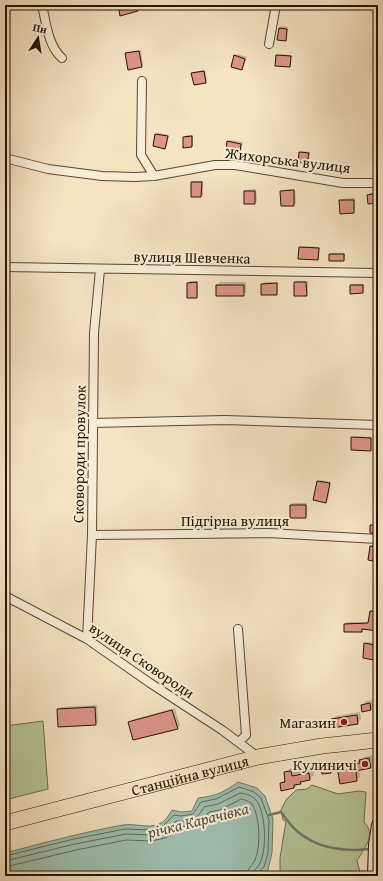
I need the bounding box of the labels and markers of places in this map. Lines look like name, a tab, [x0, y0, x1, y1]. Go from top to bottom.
place label: Магазин	[279, 712, 336, 733]
marker: Магазин	[339, 717, 349, 727]
place label: Кулиничі	[293, 754, 357, 775]
marker: Кулиничі	[360, 759, 370, 769]

